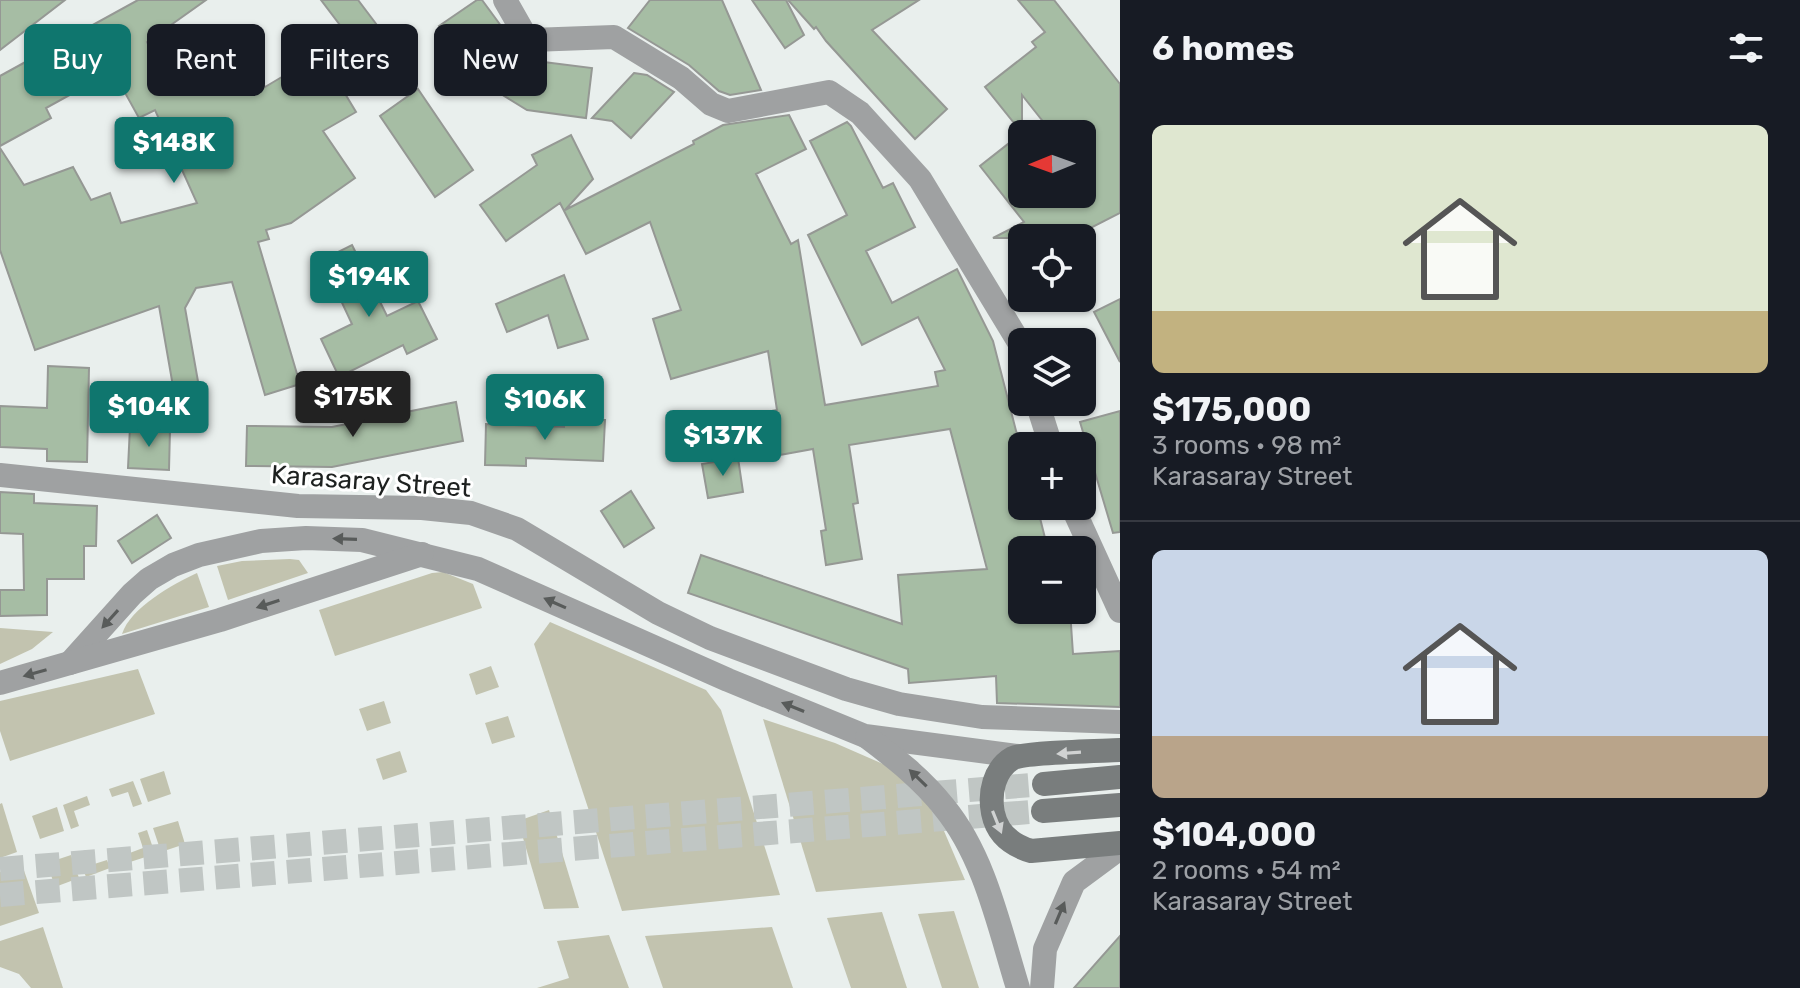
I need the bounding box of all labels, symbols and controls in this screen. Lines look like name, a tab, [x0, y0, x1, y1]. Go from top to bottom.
chip: Buy	[24, 24, 131, 96]
chip: Rent	[147, 24, 265, 96]
chip: Filters	[281, 24, 418, 96]
chip: New	[434, 24, 547, 96]
icon: filters	[1724, 26, 1768, 70]
text: 6 homes	[1152, 28, 1294, 69]
pin: $148K	[118, 117, 230, 185]
north arrow	[1008, 120, 1096, 208]
map controls	[1008, 120, 1096, 624]
text: $148K	[133, 127, 215, 158]
icon: home	[1388, 177, 1532, 321]
button: locate	[1008, 224, 1096, 312]
pin: $194K	[313, 251, 425, 319]
text: $194K	[328, 261, 410, 292]
button: layers	[1008, 328, 1096, 416]
pin: $175K	[297, 371, 409, 439]
pin: $106K	[489, 374, 601, 442]
pin: $104K	[93, 381, 205, 449]
text: $175K	[313, 381, 393, 412]
text: $106K	[504, 384, 586, 415]
text: $175,000	[1152, 389, 1312, 430]
text: $104K	[108, 391, 190, 422]
pin: $137K	[667, 410, 779, 478]
text: $137K	[683, 420, 763, 451]
text: 3 rooms · 98 m²	[1152, 430, 1341, 461]
button: +	[1008, 432, 1096, 520]
street label: Karasaray Street	[270, 459, 472, 504]
text: Karasaray Street	[1152, 461, 1352, 492]
one-way arrow	[332, 533, 357, 546]
button: −	[1008, 536, 1096, 624]
one-way arrow	[543, 596, 567, 610]
one-way arrow	[255, 598, 279, 611]
icon: home	[1388, 602, 1532, 746]
one-way arrow	[101, 610, 119, 629]
one-way arrow	[23, 667, 47, 680]
one-way arrow	[781, 700, 805, 713]
one-way arrow	[1056, 747, 1081, 760]
one-way arrow	[909, 770, 928, 788]
one-way arrow	[991, 810, 1004, 833]
text: $104,000	[1152, 814, 1316, 855]
text: 2 rooms · 54 m²	[1152, 855, 1341, 886]
text: Karasaray Street	[1152, 886, 1352, 917]
one-way arrow	[1053, 901, 1066, 925]

